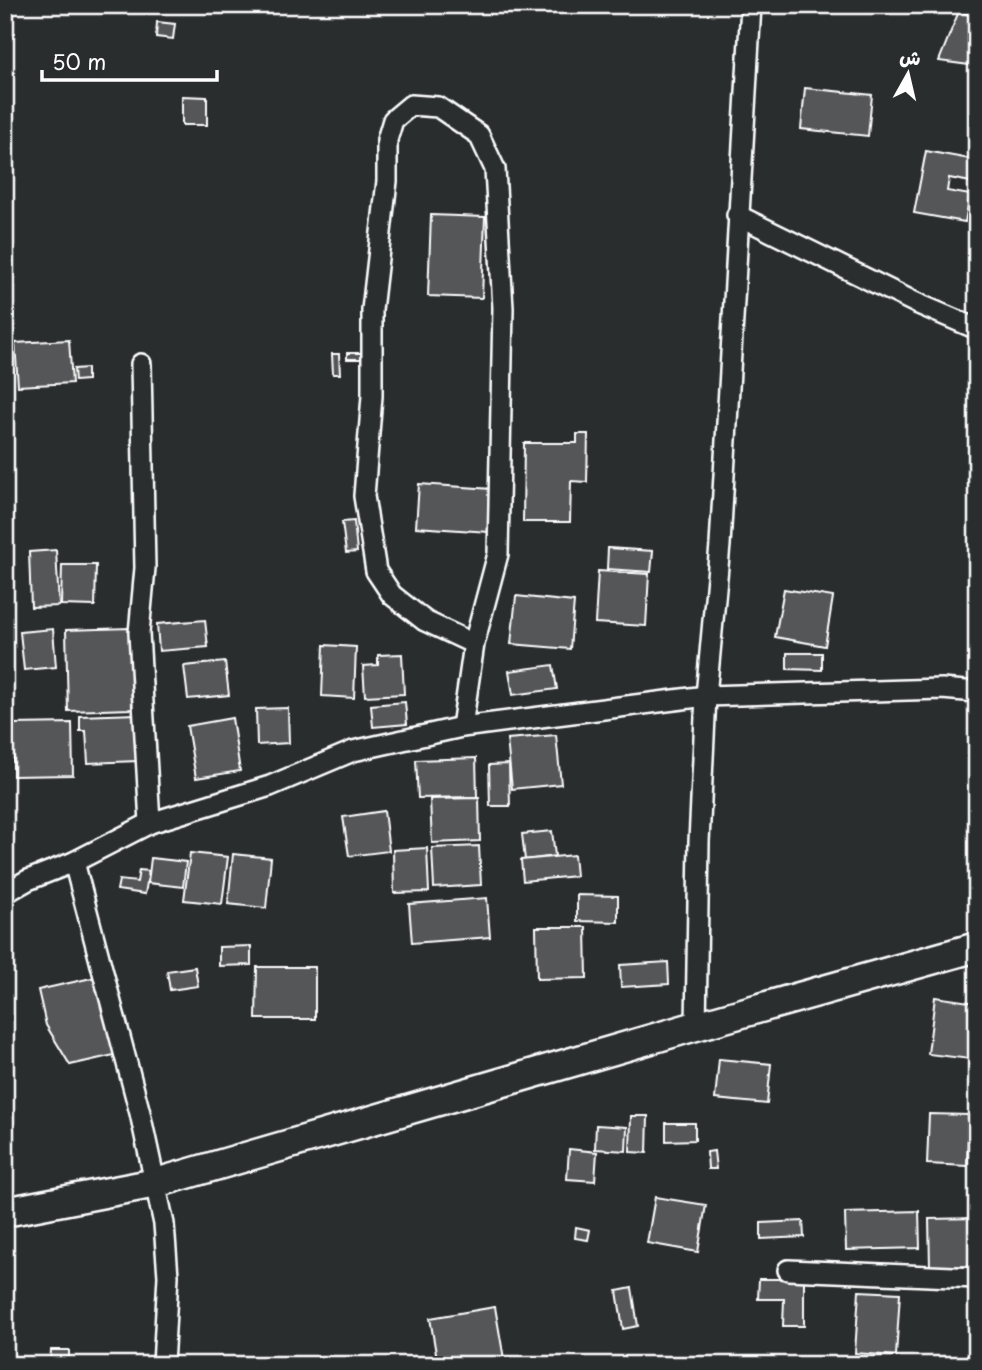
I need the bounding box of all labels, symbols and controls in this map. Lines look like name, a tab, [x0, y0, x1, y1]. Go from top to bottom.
scale bar	[42, 38, 217, 82]
north arrow	[874, 38, 944, 108]
text: ش	[898, 41, 923, 72]
text: 50 m	[52, 45, 106, 77]

